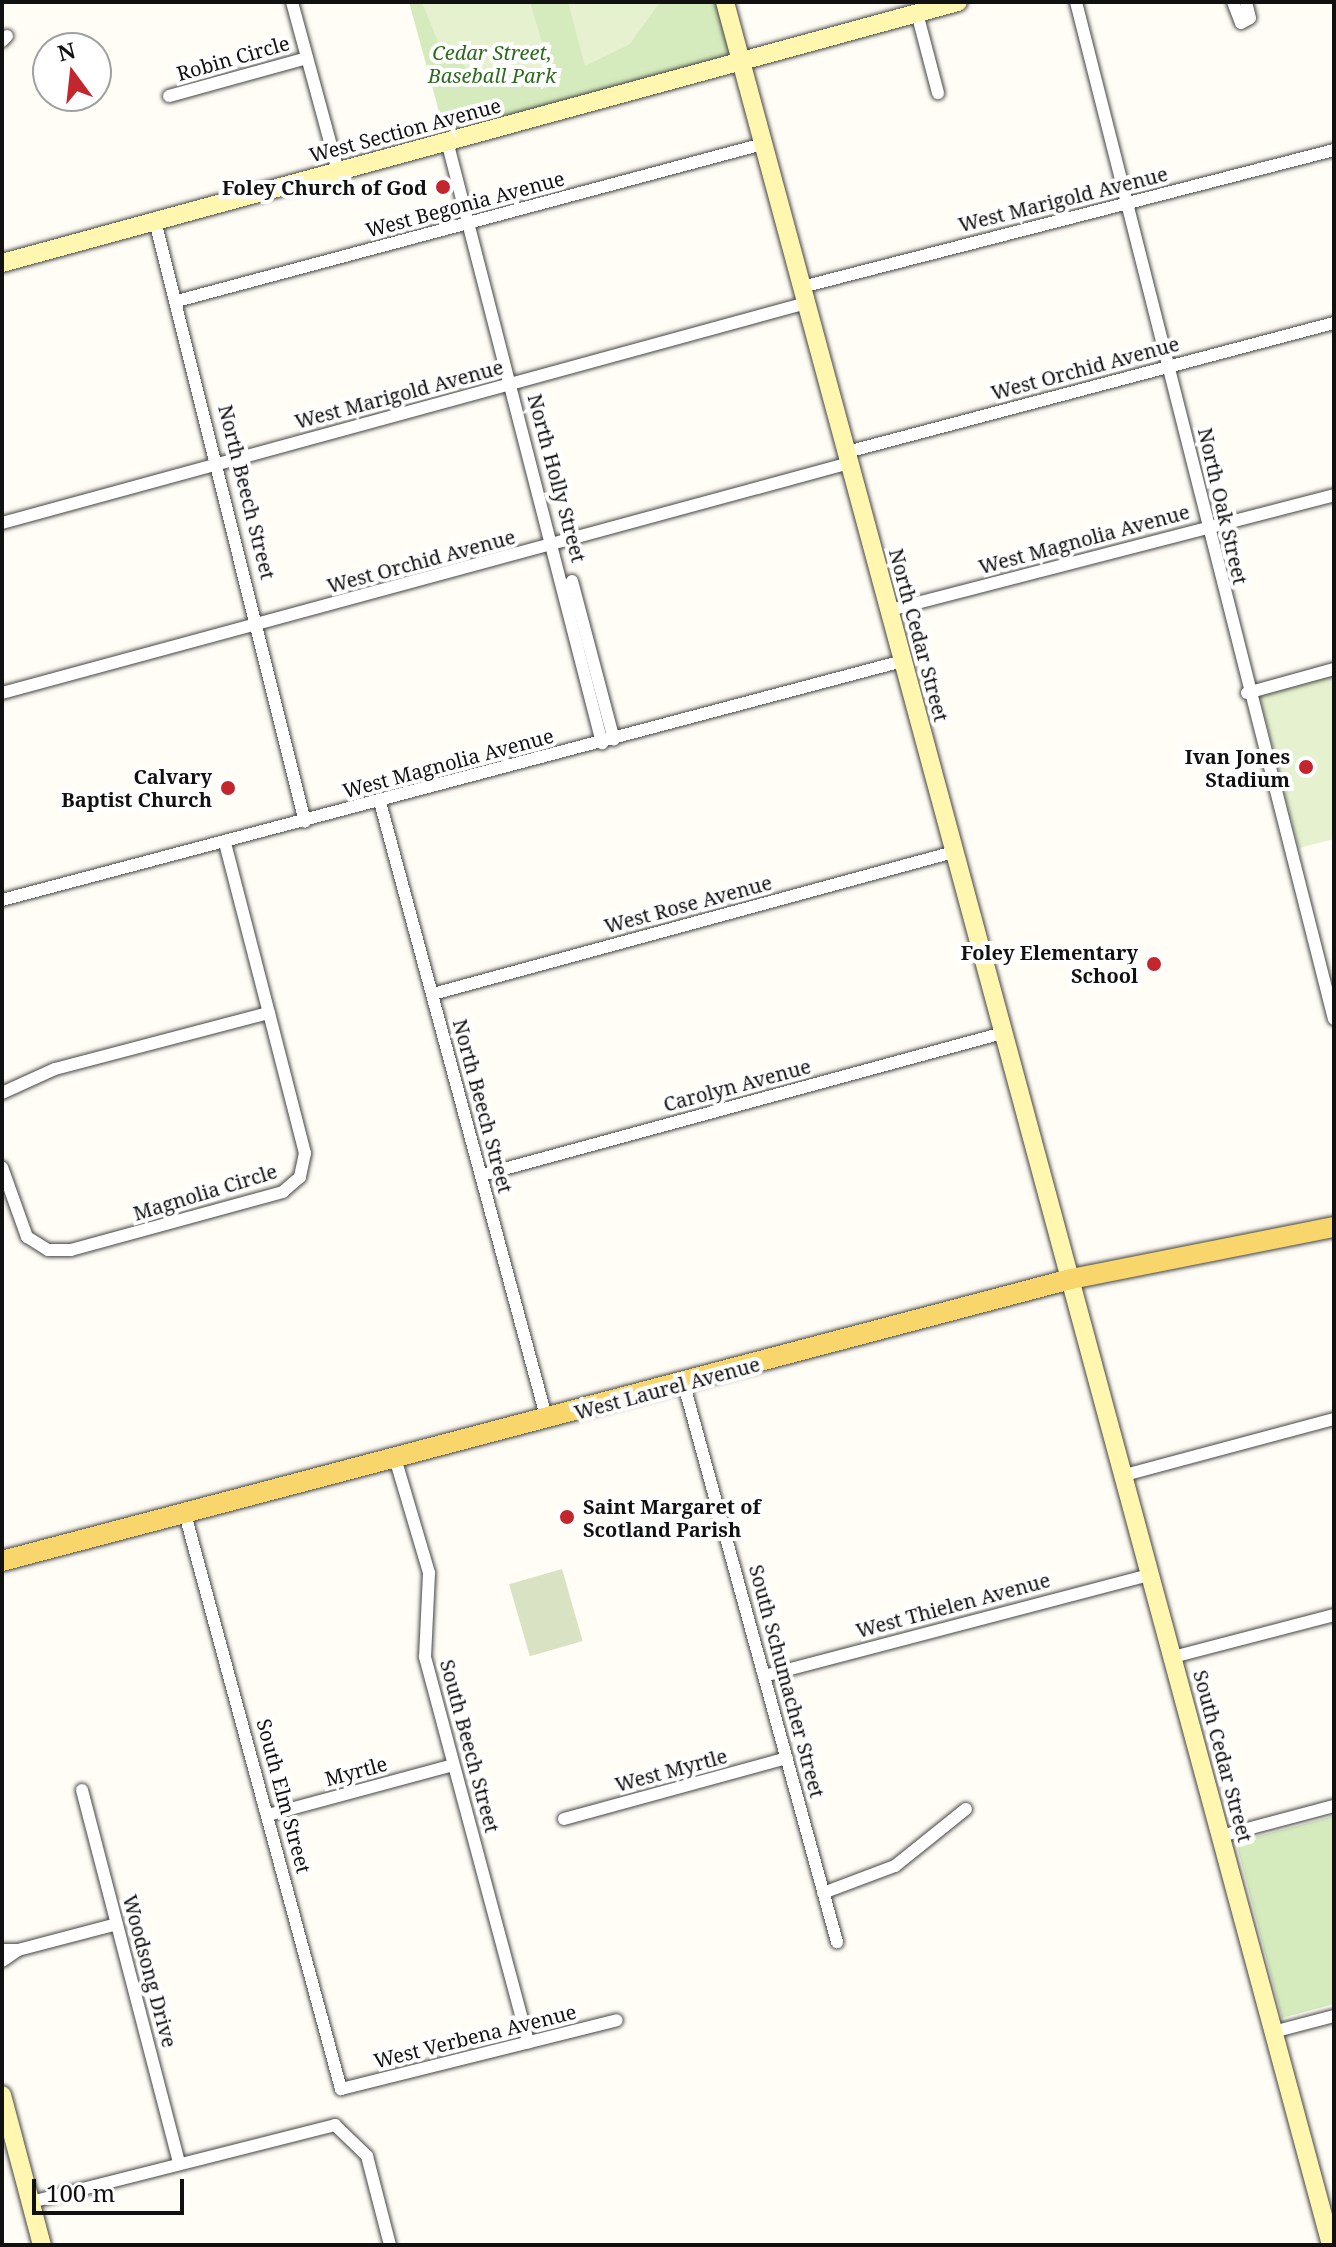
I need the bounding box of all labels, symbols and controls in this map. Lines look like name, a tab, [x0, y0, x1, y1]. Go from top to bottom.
street label: Robin Circle	[174, 30, 292, 86]
north arrow	[32, 32, 112, 112]
text: N	[54, 34, 79, 67]
park label: Cedar Street, Baseball Park	[428, 41, 556, 88]
street label: West Section Avenue	[306, 93, 504, 167]
street label: West Marigold Avenue	[956, 161, 1170, 237]
street label: West Begonia Avenue	[363, 166, 567, 242]
place label: Foley Church of God	[222, 175, 427, 199]
marker: Foley Church of God	[434, 178, 452, 196]
street label: West Orchid Avenue	[988, 331, 1182, 405]
street label: West Marigold Avenue	[292, 355, 506, 433]
street label: North Holly Street	[523, 391, 591, 565]
street label: North Beech Street	[214, 402, 280, 582]
street label: North Oak Street	[1193, 425, 1253, 587]
street label: West Magnolia Avenue	[976, 499, 1192, 579]
street label: West Orchid Avenue	[324, 524, 518, 598]
street label: North Cedar Street	[884, 546, 954, 724]
street label: West Magnolia Avenue	[340, 723, 556, 803]
place label: Ivan Jones Stadium	[1185, 744, 1290, 791]
marker: Ivan Jones Stadium	[1297, 758, 1315, 776]
place label: Calvary Baptist Church	[61, 764, 212, 811]
marker: Calvary Baptist Church	[219, 779, 237, 797]
street label: West Rose Avenue	[601, 870, 775, 938]
place label: Foley Elementary School	[961, 940, 1138, 987]
marker: Foley Elementary School	[1145, 955, 1163, 973]
street label: North Beech Street	[448, 1016, 518, 1196]
street label: Carolyn Avenue	[661, 1054, 813, 1116]
street label: Magnolia Circle	[130, 1159, 280, 1225]
street label: West Laurel Avenue	[572, 1352, 762, 1424]
place label: Saint Margaret of Scotland Parish	[583, 1494, 761, 1541]
marker: Saint Margaret of Scotland Parish	[558, 1508, 576, 1526]
street label: South Schumacher Street	[744, 1562, 830, 1800]
street label: West Thielen Avenue	[853, 1567, 1053, 1643]
street label: South Beech Street	[435, 1657, 505, 1835]
street label: South Cedar Street	[1189, 1667, 1257, 1845]
street label: South Elm Street	[252, 1716, 316, 1876]
street label: West Myrtle	[612, 1744, 730, 1796]
street label: Myrtle	[322, 1751, 390, 1791]
street label: Woodsong Drive	[118, 1892, 182, 2050]
street label: West Verbena Avenue	[371, 1999, 579, 2073]
scale bar	[36, 2163, 188, 2213]
text: 100 m	[46, 2176, 115, 2209]

